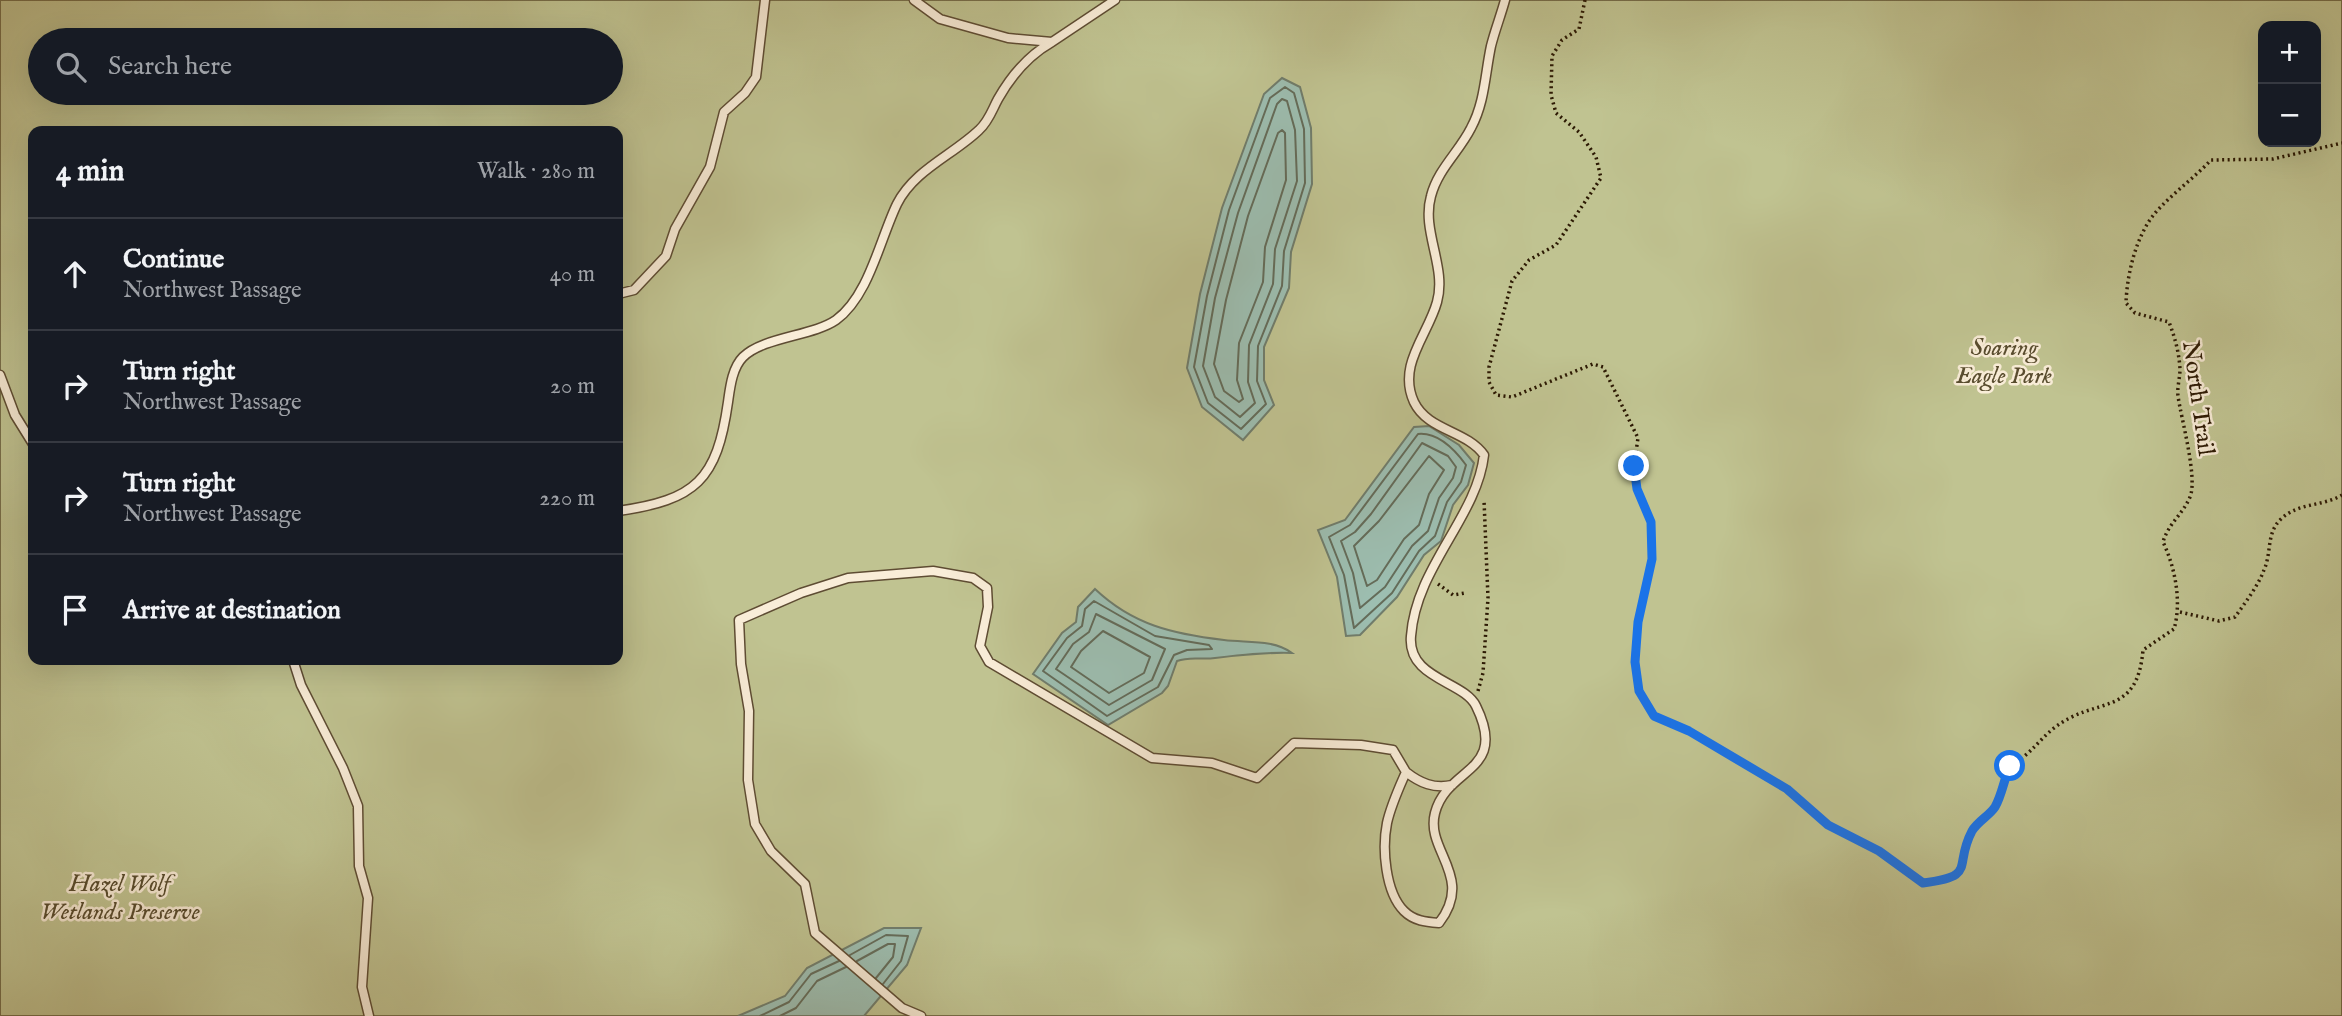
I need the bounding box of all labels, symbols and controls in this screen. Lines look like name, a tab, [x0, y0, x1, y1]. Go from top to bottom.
map controls	[2258, 21, 2321, 147]
button: +	[2258, 21, 2321, 84]
search box	[28, 28, 623, 105]
icon: search	[52, 48, 90, 86]
text: Search here	[108, 50, 232, 83]
button: −	[2258, 84, 2321, 147]
text: 4 min	[56, 153, 124, 191]
text: Walk · 280 m	[477, 157, 595, 186]
text: Continue	[123, 243, 224, 276]
icon: ahead	[56, 255, 94, 293]
text: 40 m	[550, 260, 595, 289]
text: Northwest Passage	[123, 276, 302, 305]
park label: Soaring Eagle Park	[1955, 333, 2052, 392]
street label: North Trail	[2174, 339, 2221, 458]
text: Turn right	[123, 355, 236, 388]
icon: right	[56, 367, 94, 405]
text: 20 m	[550, 372, 595, 401]
text: Northwest Passage	[123, 388, 302, 417]
route end	[1618, 450, 1649, 481]
text: Turn right	[123, 467, 236, 500]
icon: right	[56, 479, 94, 517]
text: 220 m	[539, 484, 595, 513]
text: Northwest Passage	[123, 500, 302, 529]
icon: arrive	[56, 591, 94, 629]
text: Arrive at destination	[123, 594, 341, 627]
route start	[1994, 750, 2025, 781]
park label: Hazel Wolf Wetlands Preserve	[40, 869, 200, 928]

